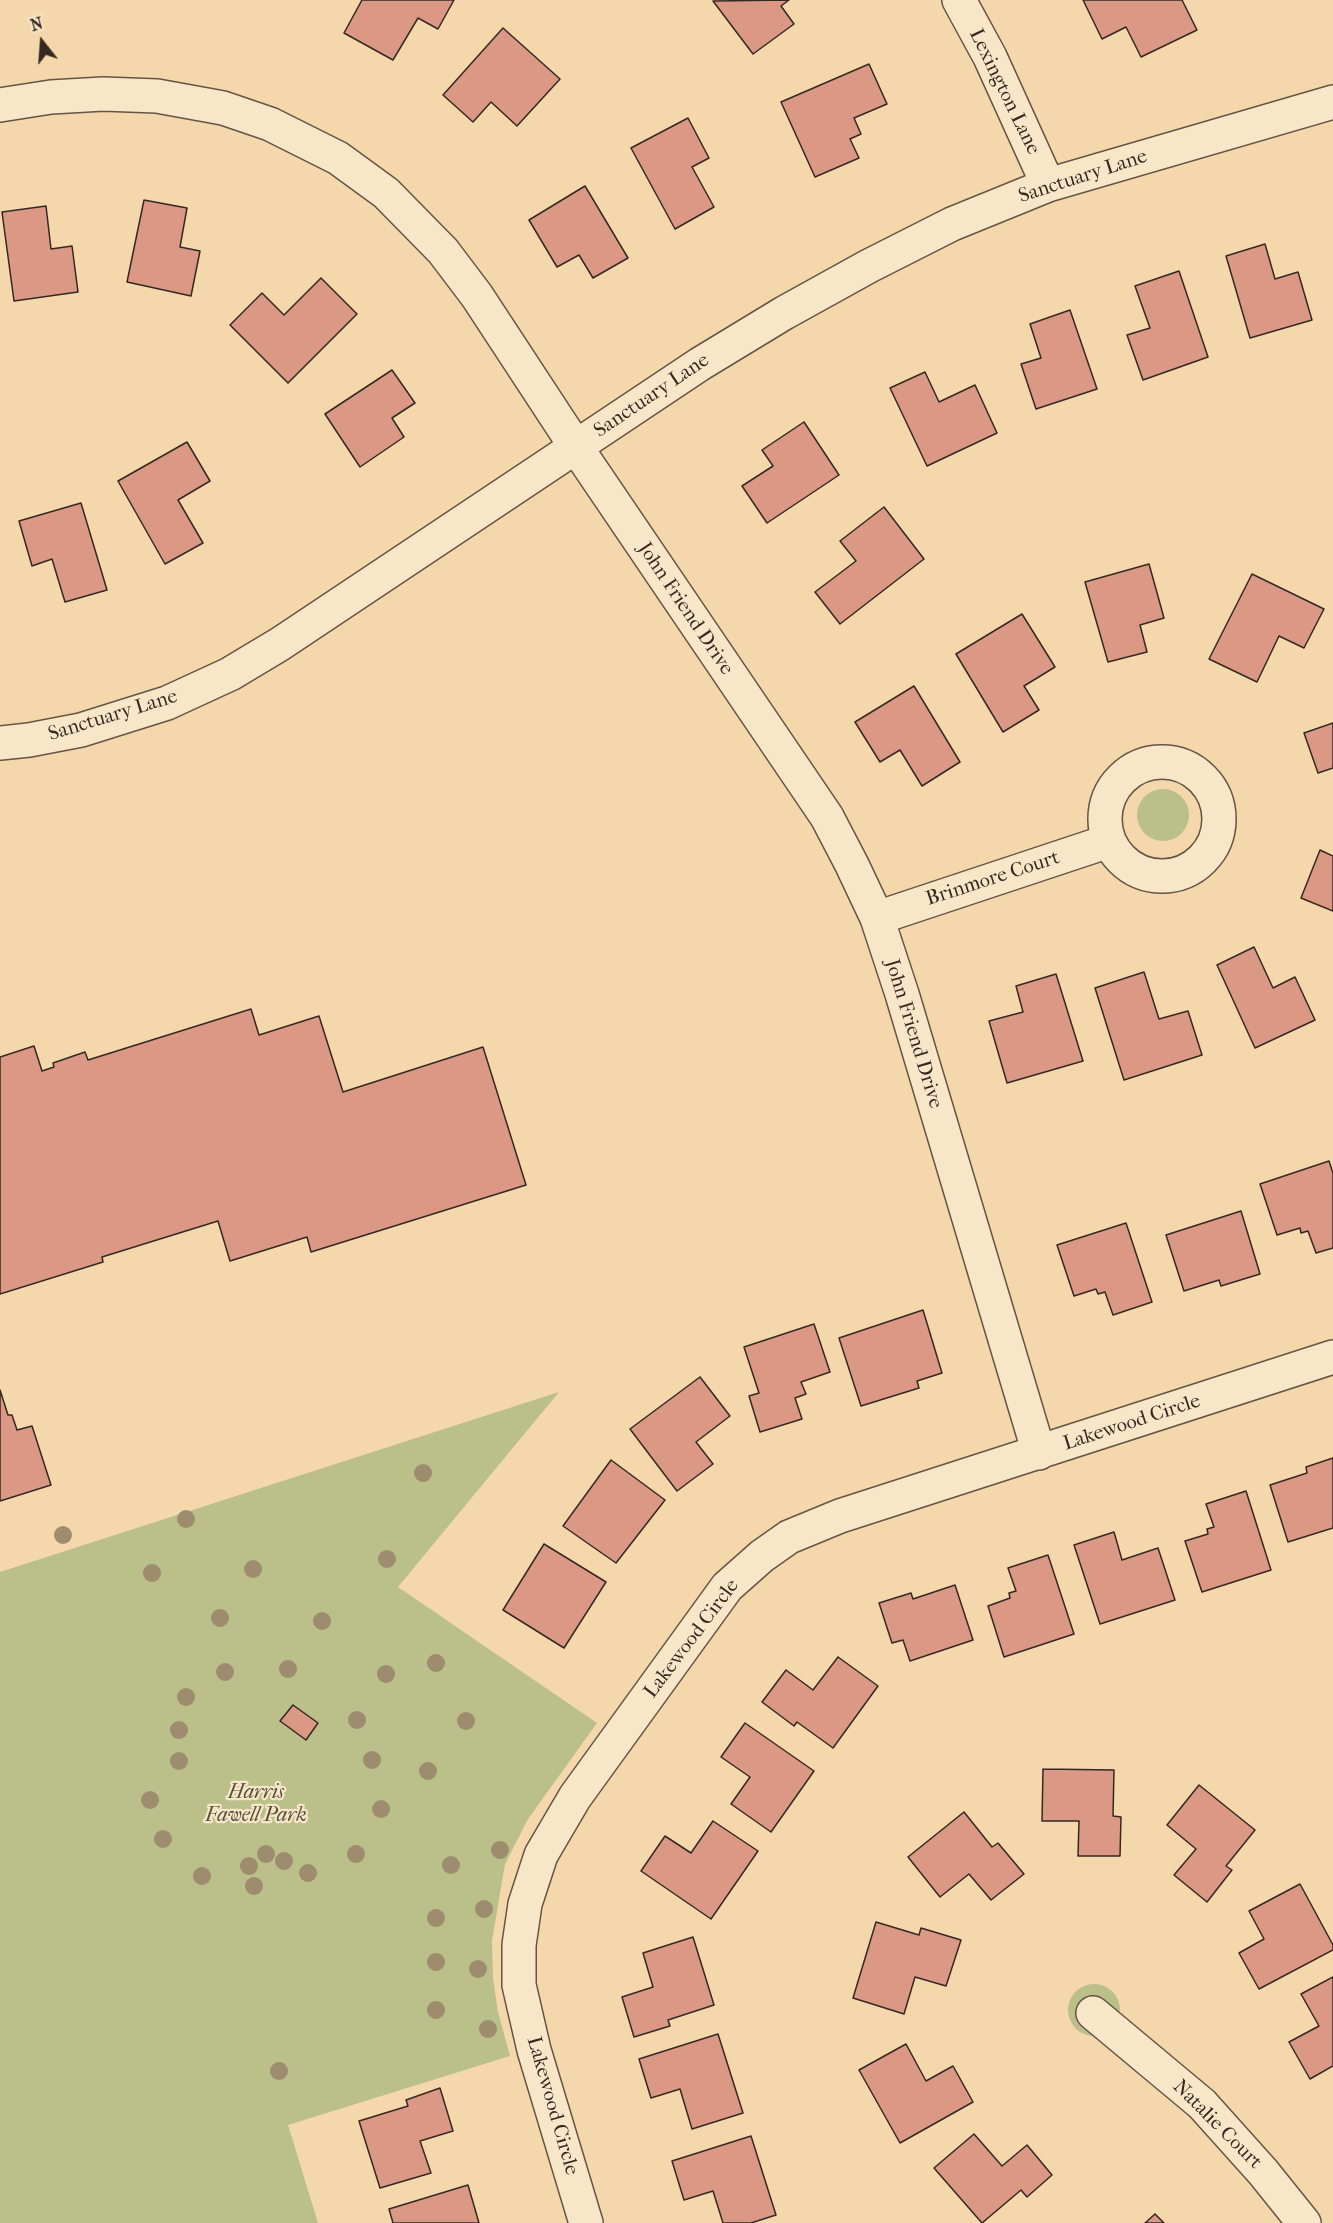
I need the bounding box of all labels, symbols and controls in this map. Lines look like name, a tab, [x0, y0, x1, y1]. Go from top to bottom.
north arrow	[12, 12, 72, 72]
text: N	[28, 13, 45, 35]
street label: Lexington Lane	[963, 25, 1045, 159]
street label: Sanctuary Lane	[1016, 145, 1150, 209]
street label: Sanctuary Lane	[590, 349, 714, 443]
street label: John Friend Drive	[632, 538, 738, 680]
street label: Sanctuary Lane	[46, 685, 180, 747]
street label: Brinmore Court	[923, 846, 1063, 912]
street label: John Friend Drive	[879, 957, 947, 1111]
street label: Lakewood Circle	[1060, 1390, 1204, 1456]
street label: Lakewood Circle	[639, 1575, 745, 1703]
park label: Harris Fawell Park	[205, 1781, 307, 1828]
street label: Lakewood Circle	[521, 2034, 583, 2178]
street label: Natalie Court	[1167, 2075, 1267, 2175]

